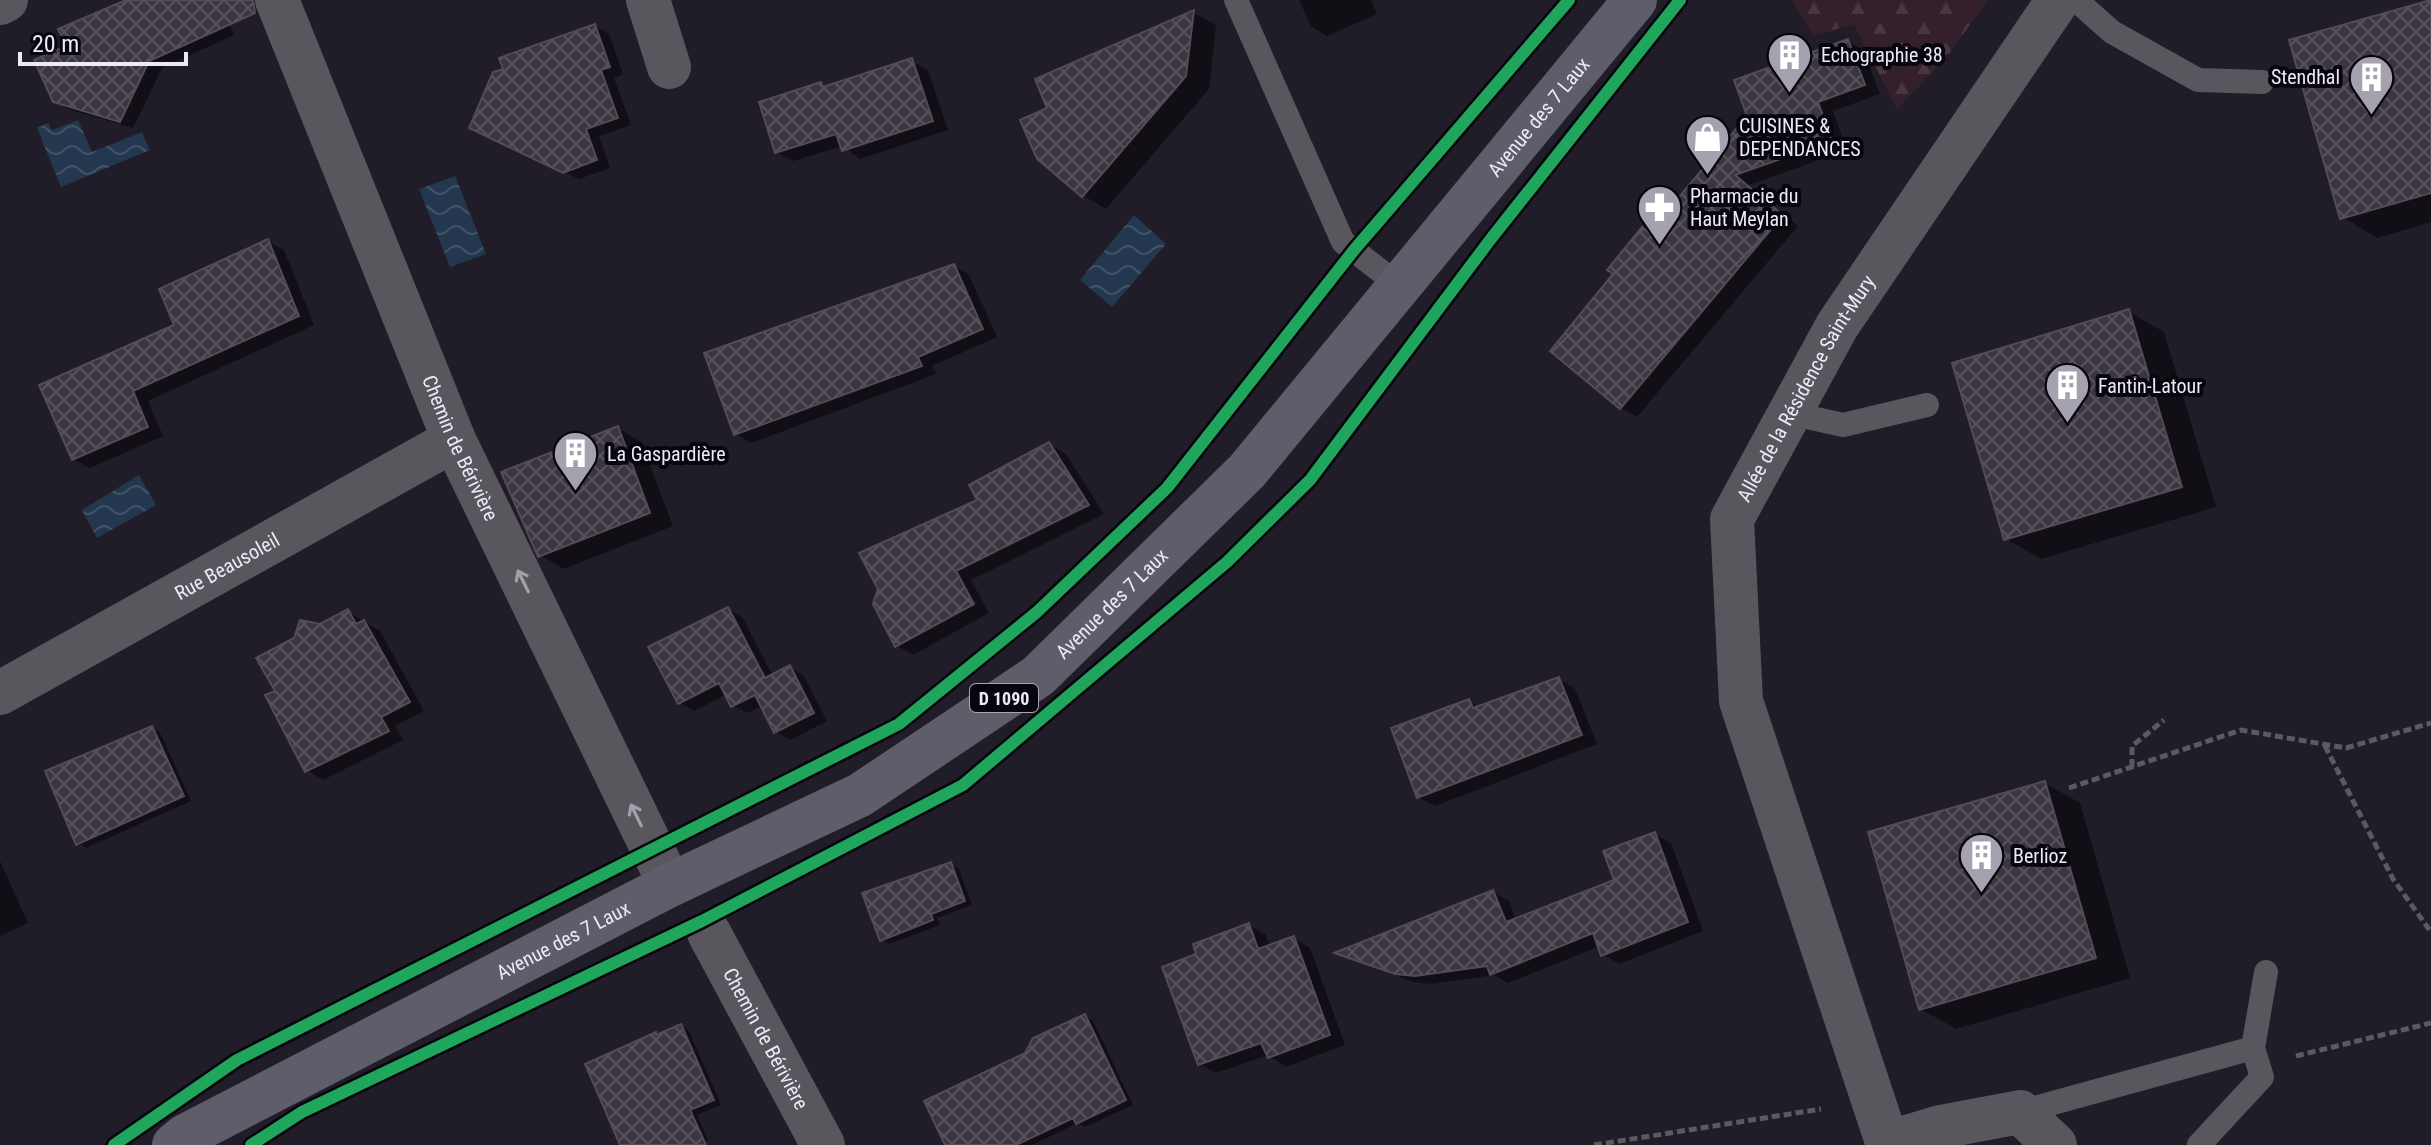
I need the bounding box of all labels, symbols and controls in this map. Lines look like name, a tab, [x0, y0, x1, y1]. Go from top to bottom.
scale bar	[20, 16, 186, 66]
text: 20 m	[32, 30, 79, 58]
building icon: Echographie 38	[1766, 31, 1814, 94]
place label: Echographie 38	[1821, 43, 1943, 67]
street label: Avenue des 7 Laux	[1483, 52, 1595, 182]
building icon: Stendhal	[2347, 53, 2395, 116]
place label: Stendhal	[2271, 65, 2340, 89]
shop icon: CUISINES & DEPENDANCES	[1684, 114, 1732, 177]
place label: CUISINES & DEPENDANCES	[1739, 114, 1861, 161]
pharmacy icon: Pharmacie du Haut Meylan	[1635, 184, 1683, 247]
place label: Pharmacie du Haut Meylan	[1690, 184, 1798, 231]
street label: Allée de la Résidence Saint-Mury	[1732, 270, 1880, 506]
building icon: Fantin-Latour	[2043, 362, 2091, 425]
street label: Chemin de Bérivière	[417, 372, 503, 525]
place label: Fantin-Latour	[2098, 374, 2202, 398]
building icon: La Gaspardière	[552, 430, 600, 493]
place label: La Gaspardière	[607, 442, 726, 466]
street label: Rue Beausoleil	[171, 528, 284, 605]
street label: Avenue des 7 Laux	[1051, 543, 1173, 664]
one-way arrow	[515, 570, 530, 594]
road number: D 1090	[970, 684, 1038, 712]
one-way arrow	[628, 803, 643, 827]
building icon: Berlioz	[1958, 832, 2006, 895]
place label: Berlioz	[2013, 844, 2067, 868]
street label: Avenue des 7 Laux	[492, 896, 634, 985]
street label: Chemin de Bérivière	[718, 964, 814, 1114]

